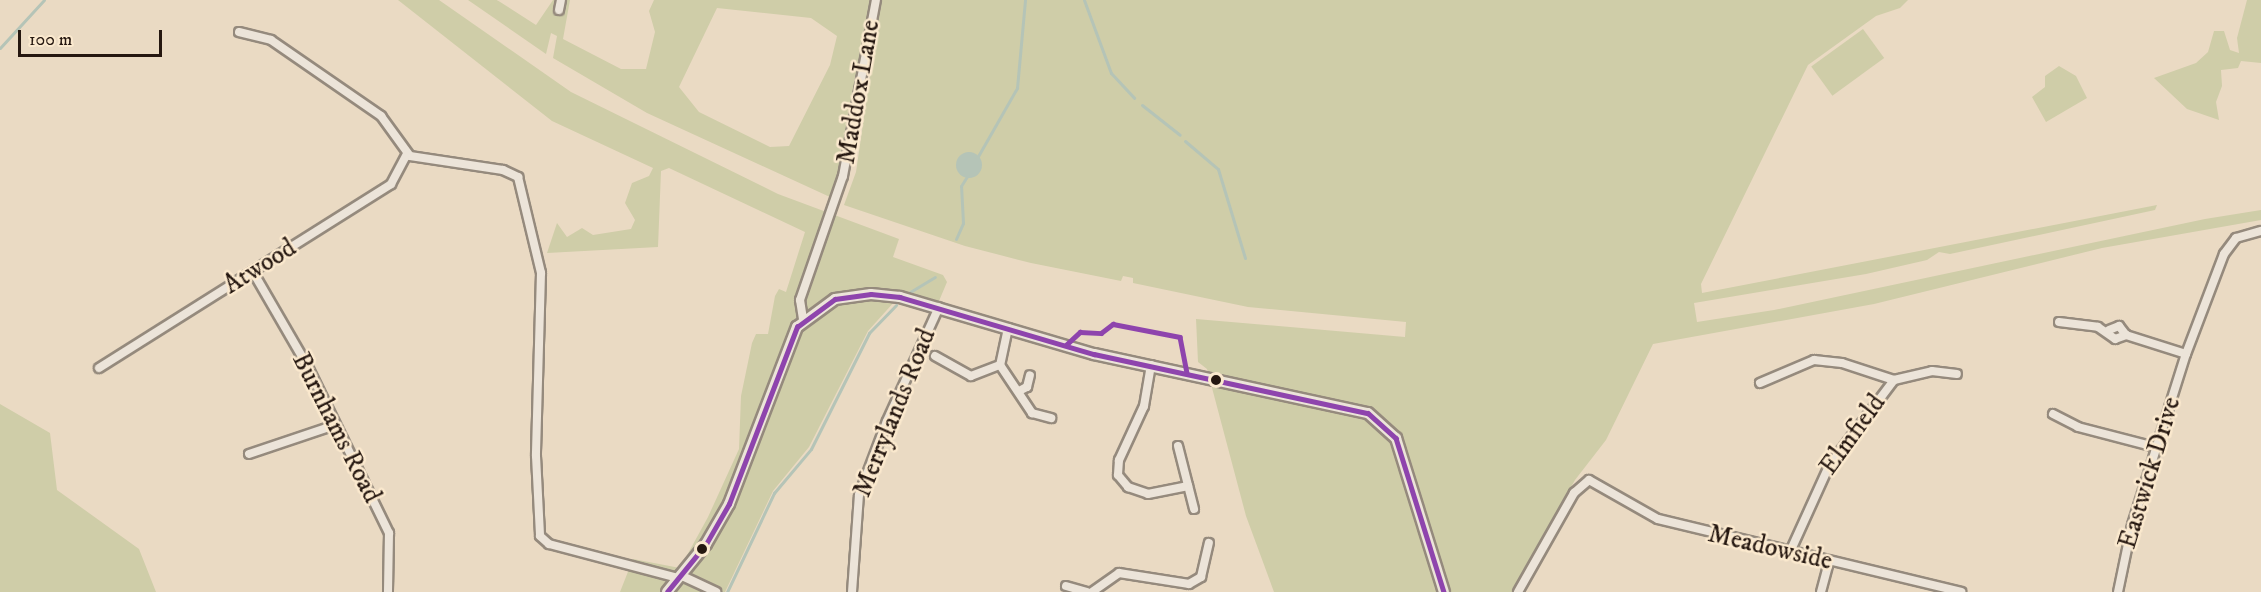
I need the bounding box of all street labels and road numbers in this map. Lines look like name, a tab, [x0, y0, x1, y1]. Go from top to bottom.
street label: Maddox Lane	[831, 18, 887, 166]
street label: Atwood	[218, 233, 302, 301]
street label: Merrylands Road	[847, 324, 943, 502]
street label: Burnhams Road	[285, 348, 387, 508]
street label: Elmfield	[1813, 389, 1893, 481]
street label: Eastwick Drive	[2112, 393, 2188, 553]
street label: Meadowside	[1705, 519, 1835, 577]

